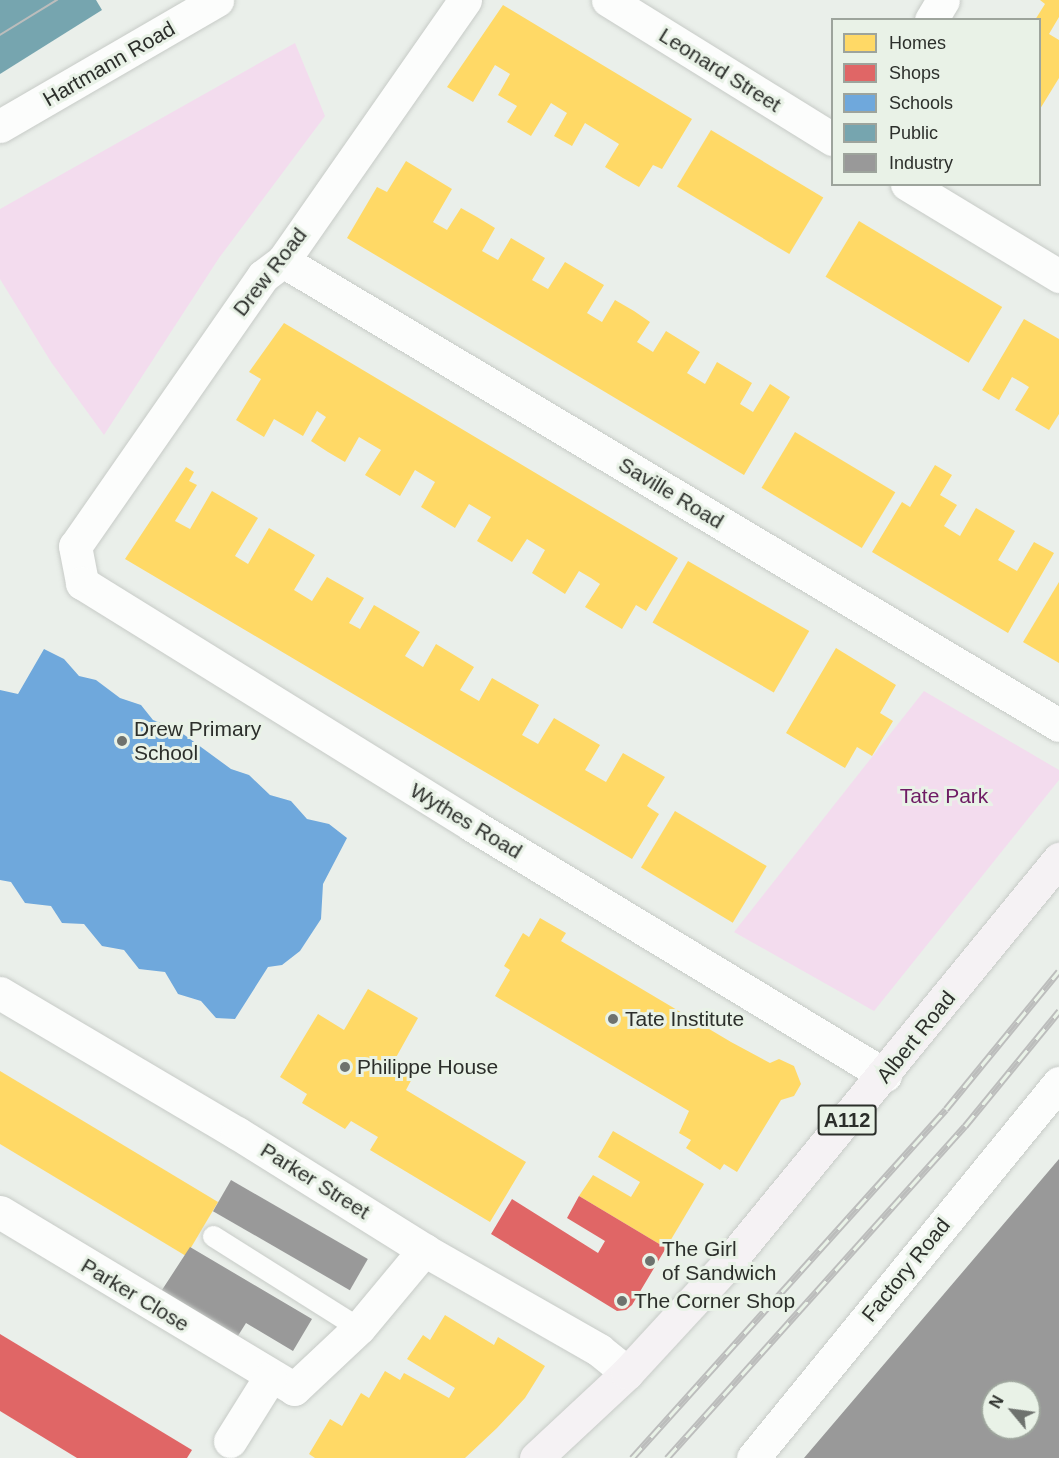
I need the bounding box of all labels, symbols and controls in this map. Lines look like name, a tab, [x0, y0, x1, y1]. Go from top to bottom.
street label: Hartmann Road	[39, 16, 179, 112]
legend	[831, 18, 1041, 186]
street label: Leonard Street	[654, 23, 786, 117]
text: Homes	[889, 33, 946, 53]
text: Shops	[889, 63, 940, 83]
text: Schools	[889, 93, 953, 113]
text: Public	[889, 123, 938, 143]
text: Industry	[889, 153, 953, 173]
street label: Drew Road	[228, 223, 312, 321]
street label: Saville Road	[614, 452, 728, 534]
place label: Drew Primary School	[134, 716, 261, 766]
marker: Drew Primary School	[115, 734, 129, 748]
street label: Wythes Road	[406, 778, 526, 864]
park label: Tate Park	[900, 783, 988, 809]
street label: Albert Road	[871, 986, 961, 1088]
place label: Tate Institute	[625, 1006, 744, 1032]
marker: Tate Institute	[606, 1012, 620, 1026]
place label: Philippe House	[357, 1054, 498, 1080]
marker: Philippe House	[338, 1060, 352, 1074]
road number: A112	[817, 1103, 877, 1137]
street label: Parker Street	[256, 1138, 374, 1224]
street label: Factory Road	[857, 1213, 955, 1327]
place label: The Girl of Sandwich	[662, 1236, 776, 1286]
street label: Parker Close	[76, 1253, 194, 1337]
marker: The Girl of Sandwich	[643, 1254, 657, 1268]
place label: The Corner Shop	[634, 1288, 795, 1314]
marker: The Corner Shop	[615, 1294, 629, 1308]
north arrow	[981, 1380, 1041, 1440]
text: N	[986, 1393, 1007, 1411]

